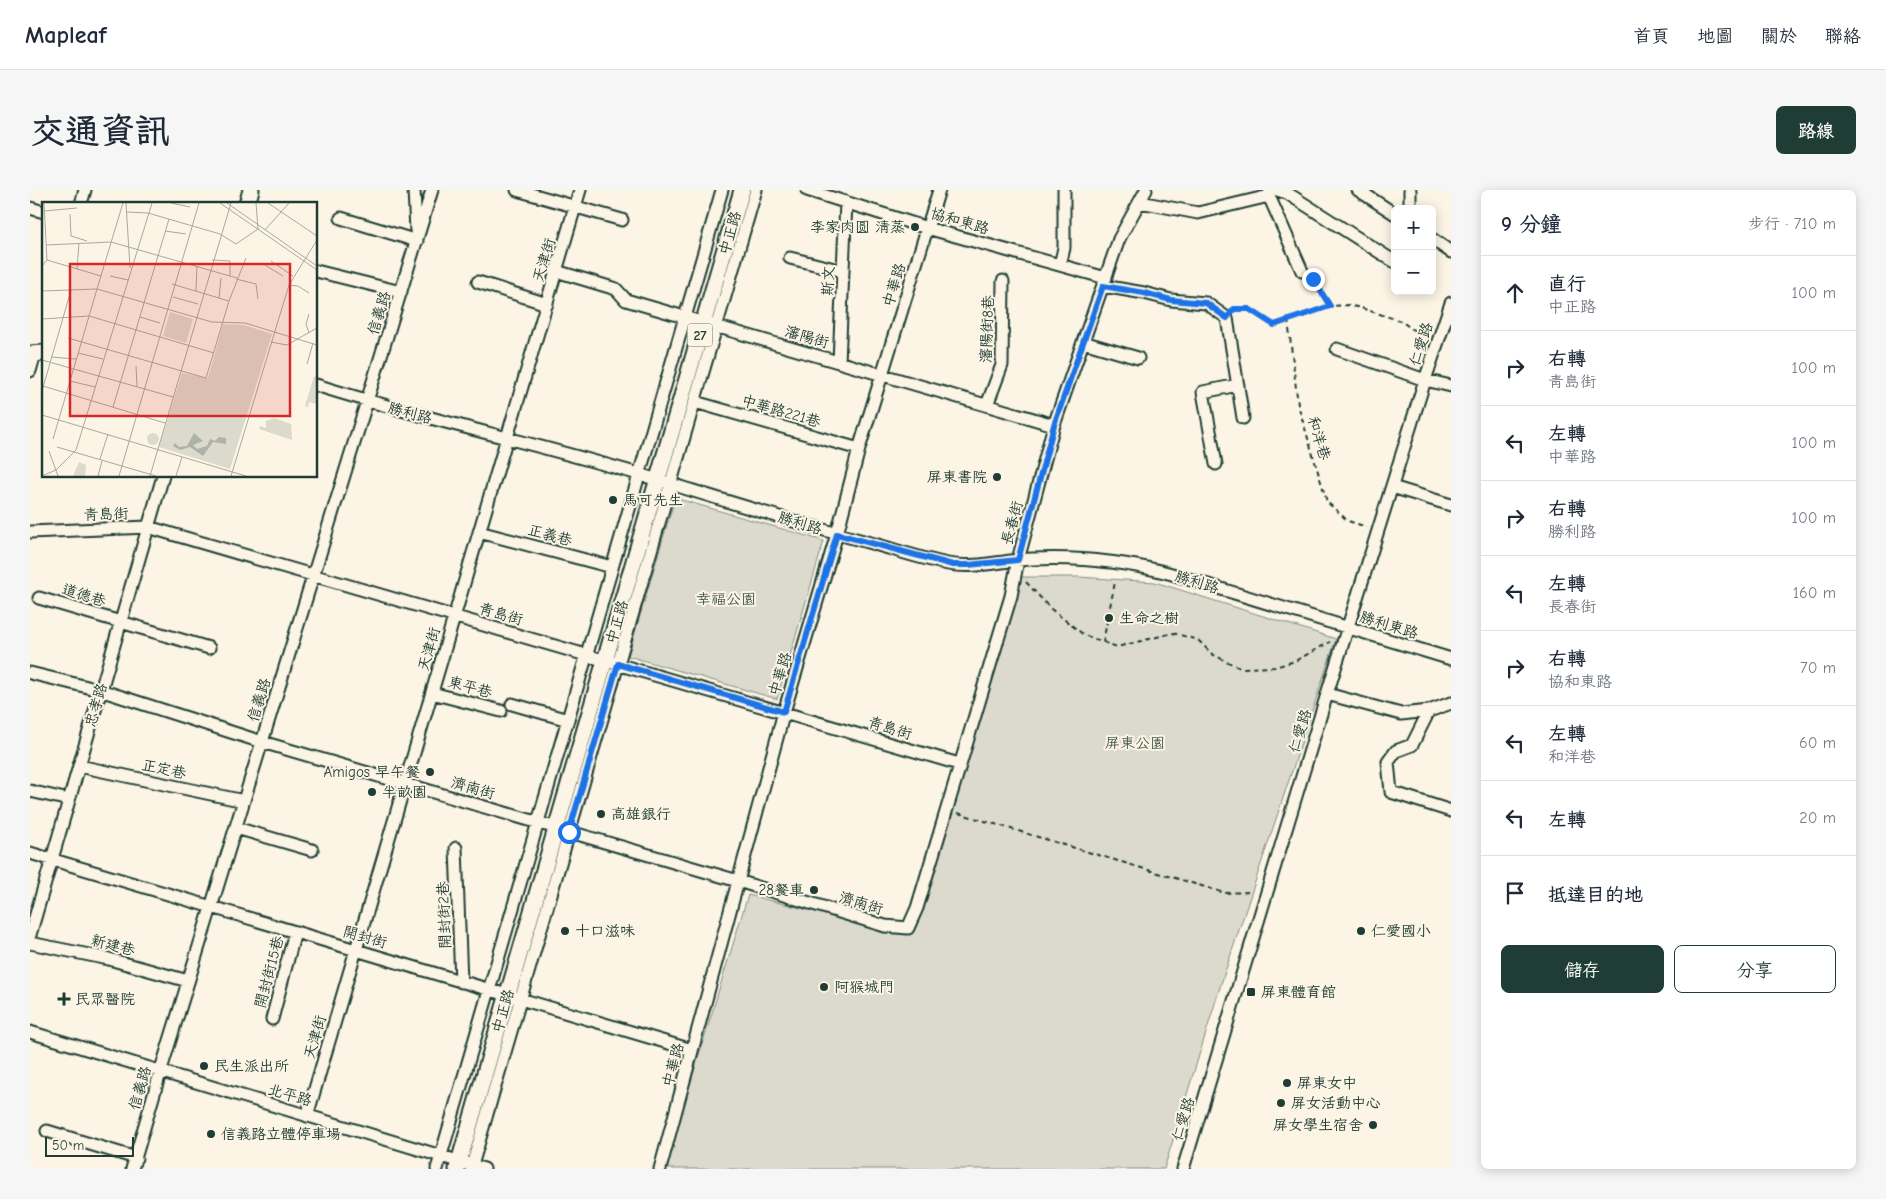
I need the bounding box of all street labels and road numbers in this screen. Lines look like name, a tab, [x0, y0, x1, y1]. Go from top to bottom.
street label: 協和東路	[929, 204, 991, 238]
street label: 中正路	[715, 209, 745, 257]
street label: 天津街	[529, 236, 559, 284]
street label: 中華路	[879, 261, 909, 309]
street label: 斯文	[818, 266, 838, 296]
street label: 信義路	[364, 289, 394, 337]
street label: 瀋陽街8巷	[977, 295, 997, 363]
street label: 仁愛路	[1405, 320, 1437, 368]
street label: 瀋陽街	[783, 322, 831, 352]
road number: 27	[688, 324, 712, 346]
street label: 中華路221巷	[739, 391, 823, 431]
street label: 勝利路	[386, 398, 434, 428]
street label: 和洋巷	[1304, 414, 1334, 462]
street label: 長春街	[997, 499, 1027, 547]
street label: 青島街	[83, 504, 129, 524]
street label: 勝利路	[776, 508, 824, 538]
street label: 正義巷	[526, 520, 574, 550]
street label: 勝利路	[1173, 567, 1221, 597]
street label: 道德巷	[60, 580, 108, 610]
street label: 中正路	[602, 598, 632, 646]
street label: 青島街	[477, 599, 525, 629]
street label: 勝利東路	[1358, 608, 1420, 642]
street label: 天津街	[414, 625, 444, 673]
street label: 中華路	[765, 650, 795, 698]
street label: 東平巷	[446, 672, 494, 702]
street label: 信義路	[244, 676, 274, 724]
street label: 忠孝路	[81, 681, 111, 729]
street label: 仁愛路	[1285, 707, 1315, 755]
street label: 青島街	[866, 713, 914, 743]
street label: 正定巷	[140, 756, 188, 782]
street label: 濟南街	[449, 773, 497, 803]
street label: 開封街2巷	[434, 881, 454, 949]
street label: 濟南街	[837, 888, 885, 918]
street label: 開封街	[341, 922, 389, 952]
street label: 新建巷	[89, 931, 137, 959]
street label: 開封街15巷	[251, 934, 287, 1010]
street label: 中正路	[488, 987, 518, 1035]
street label: 天津街	[300, 1013, 330, 1061]
street label: 中華路	[658, 1041, 688, 1089]
street label: 信義路	[125, 1064, 155, 1112]
street label: 北平路	[266, 1080, 314, 1110]
street label: 仁愛路	[1168, 1095, 1198, 1143]

